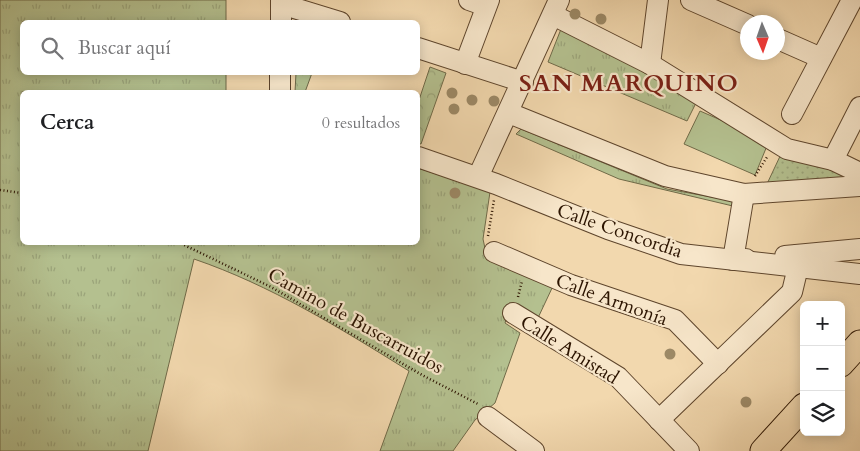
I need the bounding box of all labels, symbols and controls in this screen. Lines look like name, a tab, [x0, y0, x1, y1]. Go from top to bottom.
north arrow	[740, 15, 785, 60]
search box	[20, 20, 420, 75]
icon: search	[38, 34, 66, 62]
text: Buscar aquí	[78, 35, 171, 61]
district label: SAN MARQUINO	[519, 67, 739, 100]
text: Cerca	[40, 108, 94, 137]
text: 0 resultados	[322, 112, 400, 134]
street label: Calle Concordia	[553, 197, 686, 265]
street label: Camino de Buscarruidos	[263, 262, 448, 380]
street label: Calle Armonía	[552, 268, 671, 332]
map controls	[800, 301, 845, 436]
button: +	[800, 301, 845, 346]
street label: Calle Amistad	[515, 309, 624, 390]
button: −	[800, 346, 845, 391]
button: layers	[800, 391, 845, 436]

